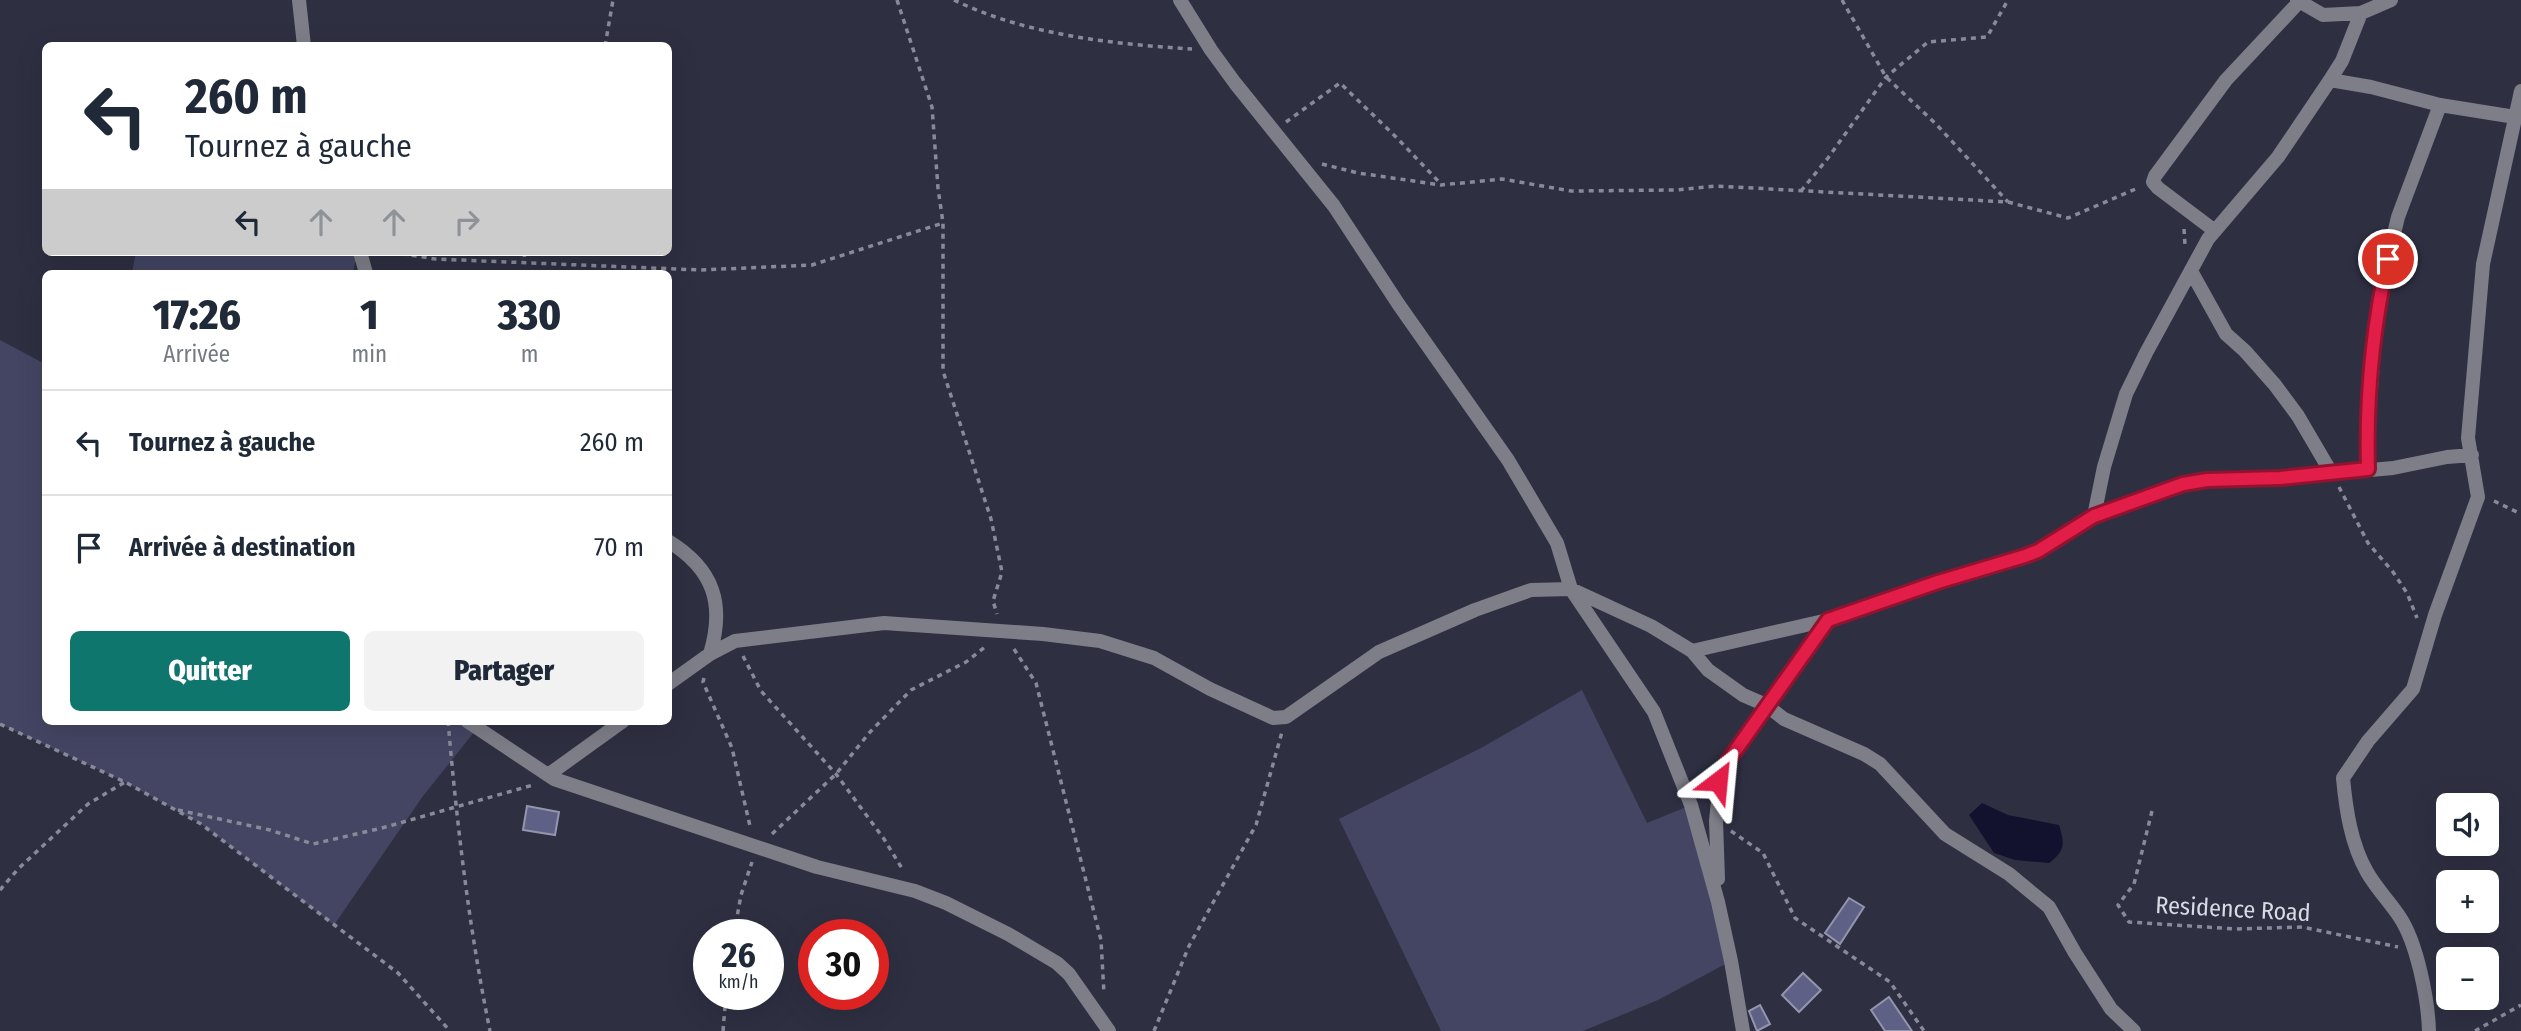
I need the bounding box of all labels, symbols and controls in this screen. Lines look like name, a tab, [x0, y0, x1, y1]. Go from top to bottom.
text: 260 m	[185, 67, 308, 126]
icon: left	[70, 70, 161, 161]
text: Tournez à gauche	[185, 127, 412, 165]
icon: left	[229, 203, 267, 241]
icon: ahead	[302, 203, 340, 241]
icon: ahead	[375, 203, 413, 241]
icon: right	[448, 203, 486, 241]
pin	[2358, 229, 2418, 289]
icon: arrive	[2369, 240, 2407, 278]
text: 17:26	[153, 290, 241, 340]
text: 1	[360, 290, 378, 340]
text: 330	[498, 290, 561, 340]
text: Arrivée	[163, 340, 230, 368]
text: min	[351, 340, 387, 368]
text: m	[521, 340, 538, 368]
icon: left	[70, 424, 108, 462]
text: Tournez à gauche	[129, 427, 315, 458]
text: 260 m	[580, 427, 644, 458]
icon: arrive	[70, 529, 108, 567]
text: Arrivée à destination	[129, 532, 356, 563]
text: 70 m	[594, 532, 644, 563]
button: Quitter	[70, 631, 350, 711]
button: Partager	[364, 631, 644, 711]
position arrow	[1681, 744, 1755, 818]
map controls	[2436, 793, 2499, 1010]
button: sound	[2436, 793, 2499, 856]
button: +	[2436, 870, 2499, 933]
street label: Residence Road	[2155, 891, 2311, 927]
speed limit sign: 30	[798, 919, 889, 1010]
text: 26	[721, 934, 756, 976]
button: −	[2436, 947, 2499, 1010]
text: km/h	[718, 971, 759, 993]

